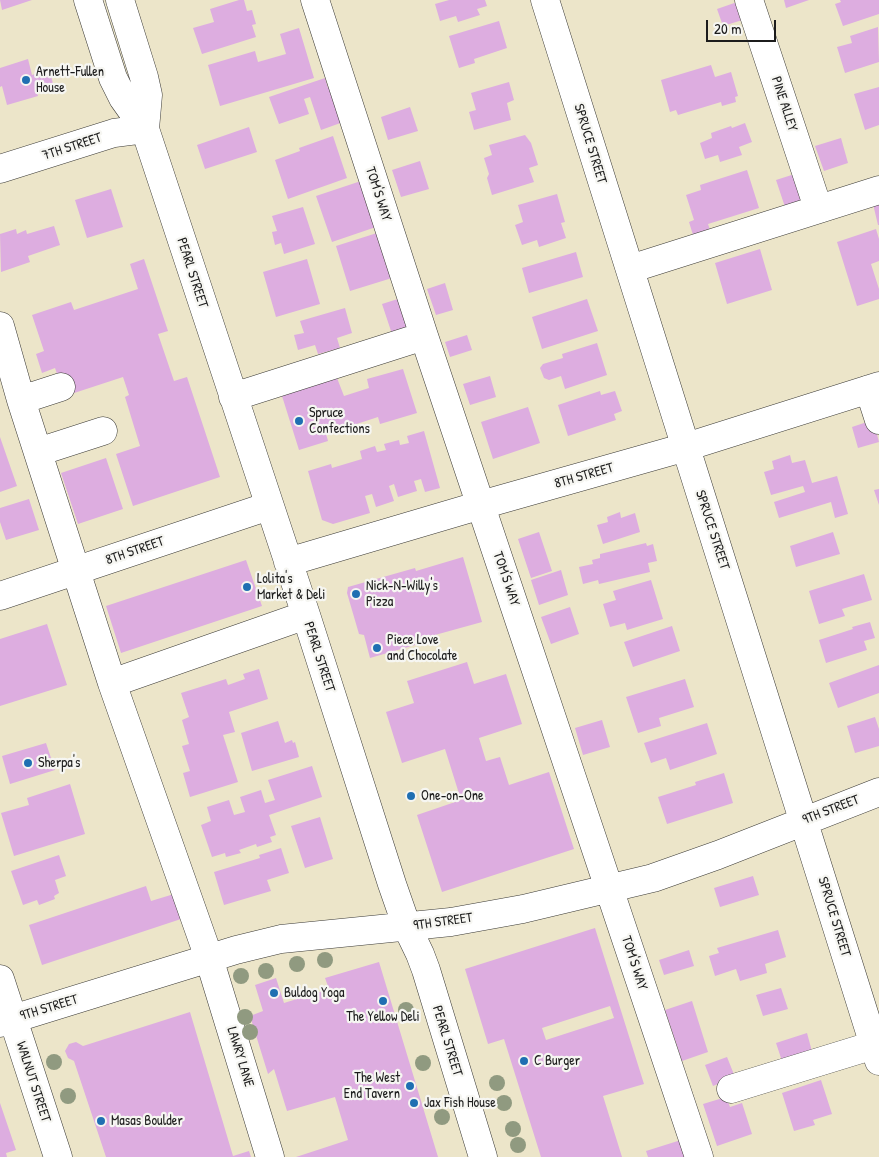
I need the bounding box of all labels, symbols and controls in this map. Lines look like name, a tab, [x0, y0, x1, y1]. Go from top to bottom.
scale bar	[709, 10, 779, 42]
text: 20 m	[714, 18, 741, 39]
place label: Arnett-Fullen House	[36, 64, 104, 96]
marker: Arnett-Fullen House	[20, 74, 32, 86]
street label: PINE ALLEY	[767, 75, 801, 133]
street label: SPRUCE STREET	[570, 102, 610, 186]
street label: 7TH STREET	[40, 130, 104, 164]
street label: TOM'S WAY	[361, 165, 395, 223]
street label: PEARL STREET	[173, 236, 211, 310]
place label: Spruce Confections	[309, 405, 370, 438]
marker: Spruce Confections	[293, 415, 305, 427]
street label: 8TH STREET	[553, 460, 615, 492]
street label: SPRUCE STREET	[691, 488, 733, 572]
street label: 8TH STREET	[104, 533, 166, 569]
street label: TOM'S WAY	[489, 550, 523, 608]
place label: Lolita's Market & Deli	[257, 571, 325, 604]
place label: Nick-N-Willy's Pizza	[366, 578, 438, 610]
marker: Lolita's Market & Deli	[241, 581, 253, 593]
marker: Nick-N-Willy's Pizza	[350, 588, 362, 600]
street label: PEARL STREET	[300, 620, 338, 694]
place label: Piece Love and Chocolate	[387, 632, 457, 664]
marker: Piece Love and Chocolate	[371, 642, 383, 654]
place label: Sherpa's	[38, 755, 80, 771]
marker: Sherpa's	[22, 757, 34, 769]
place label: One-on-One	[421, 788, 484, 804]
marker: One-on-One	[405, 790, 417, 802]
street label: 9TH STREET	[800, 791, 862, 829]
street label: SPRUCE STREET	[814, 875, 854, 959]
street label: 9TH STREET	[412, 910, 474, 934]
street label: TOM'S WAY	[617, 934, 651, 992]
place label: Buldog Yoga	[284, 985, 345, 1001]
marker: Buldog Yoga	[268, 987, 280, 999]
street label: 9TH STREET	[18, 991, 80, 1025]
marker: The Yellow Deli	[377, 995, 389, 1007]
street label: PEARL STREET	[428, 1004, 466, 1078]
place label: The Yellow Deli	[346, 1009, 420, 1025]
street label: LAWRY LANE	[223, 1025, 257, 1089]
street label: WALNUT STREET	[12, 1040, 54, 1124]
place label: C Burger	[534, 1053, 580, 1069]
marker: C Burger	[518, 1055, 530, 1067]
place label: The West End Tavern	[344, 1070, 400, 1102]
marker: The West End Tavern	[404, 1080, 416, 1092]
place label: Jax Fish House	[424, 1095, 496, 1111]
marker: Jax Fish House	[408, 1097, 420, 1109]
place label: Masas Boulder	[111, 1113, 183, 1129]
marker: Masas Boulder	[95, 1115, 107, 1127]

